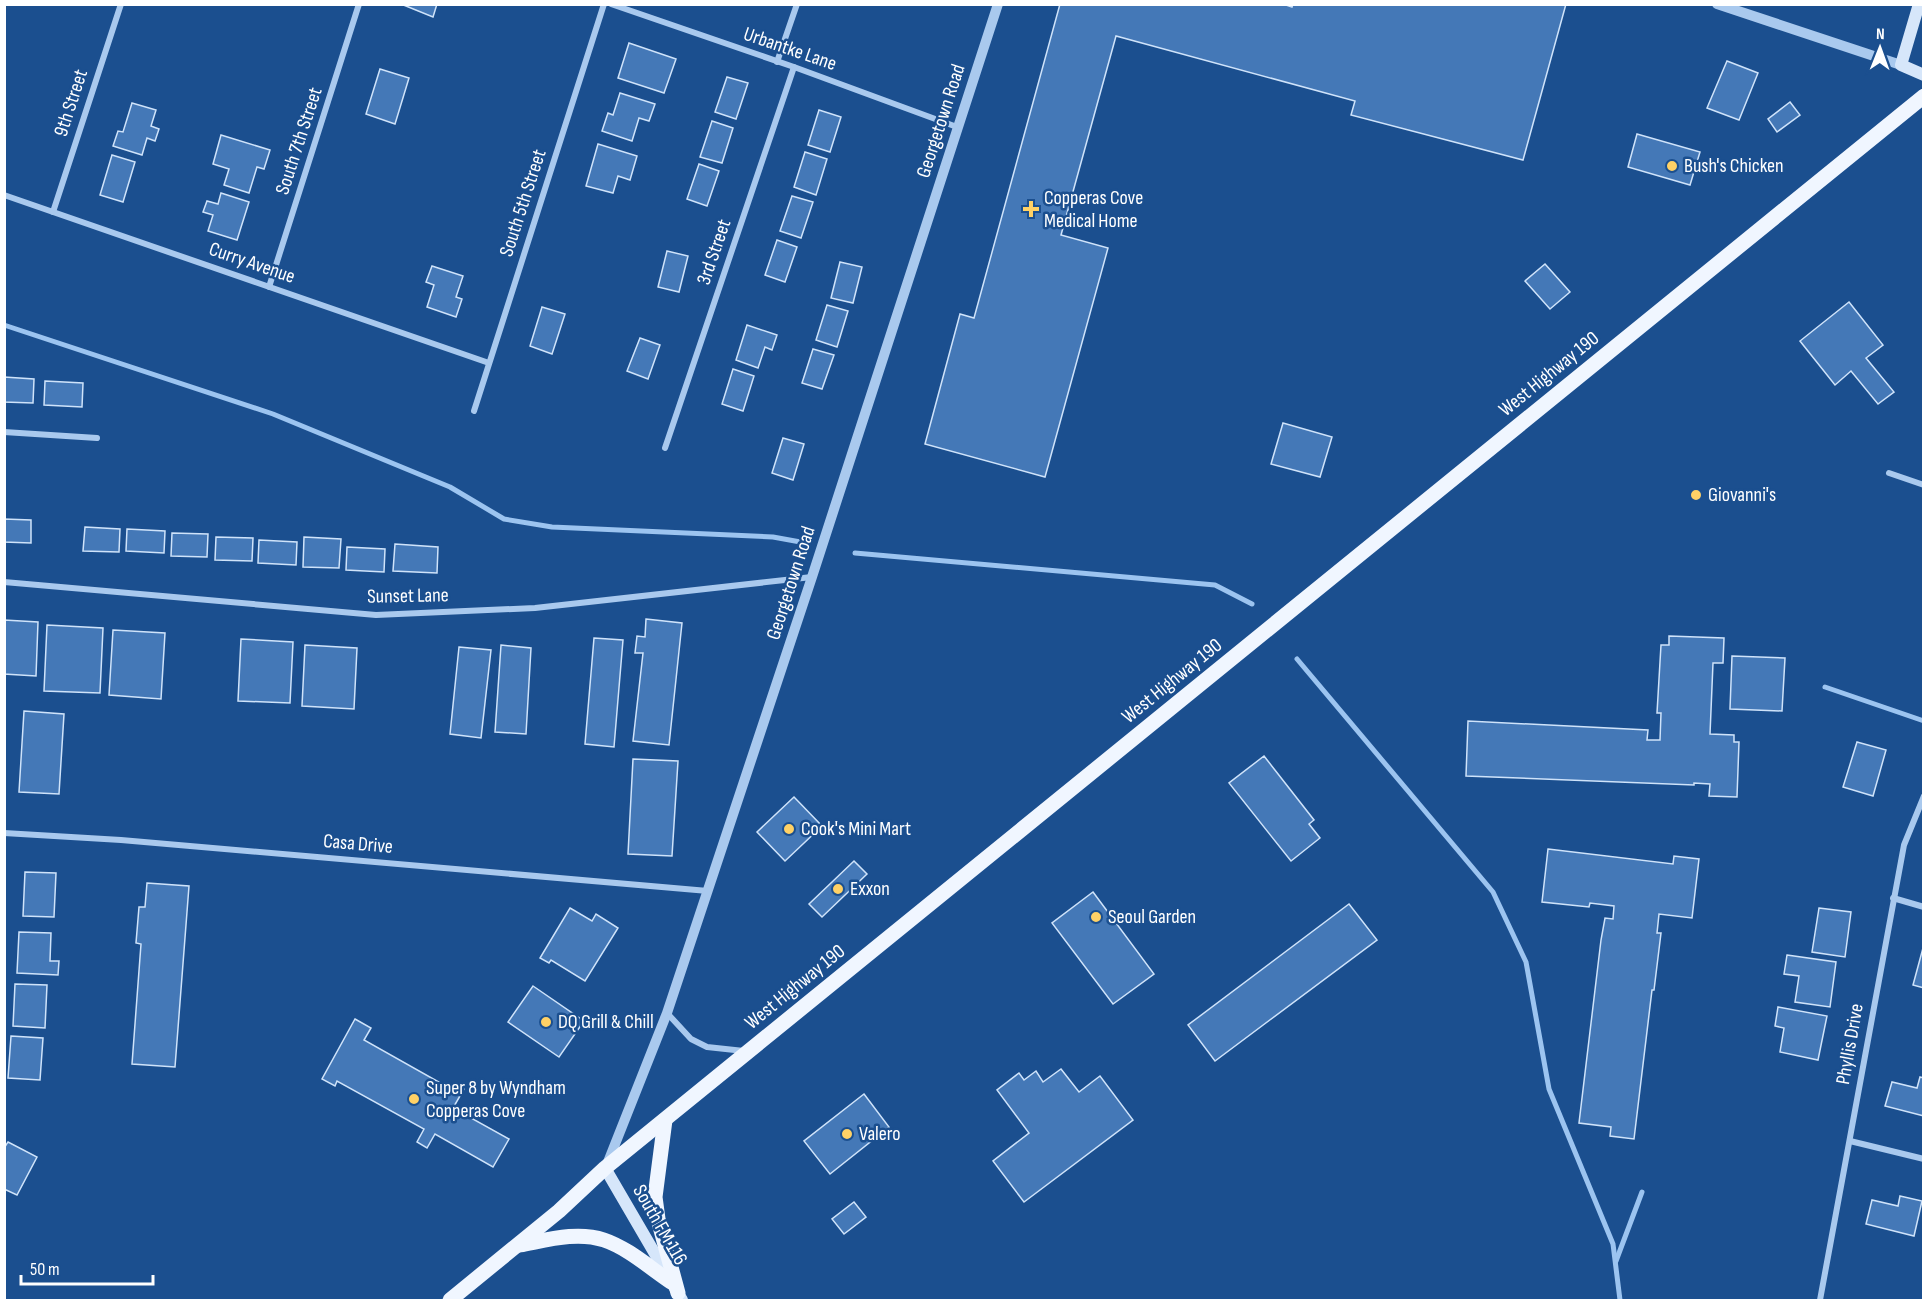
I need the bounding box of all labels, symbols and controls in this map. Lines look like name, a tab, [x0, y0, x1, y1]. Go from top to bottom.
north arrow	[1850, 18, 1910, 78]
street label: Urbantke Lane	[740, 22, 840, 76]
text: N	[1876, 25, 1885, 44]
street label: Georgetown Road	[911, 61, 971, 181]
street label: 9th Street	[49, 66, 93, 140]
street label: South 7th Street	[270, 84, 328, 198]
street label: South 5th Street	[494, 146, 552, 260]
place label: Bush's Chicken	[1684, 154, 1784, 178]
marker: Bush's Chicken	[1665, 159, 1679, 173]
place label: Copperas Cove Medical Home	[1044, 186, 1143, 233]
marker: Copperas Cove Medical Home	[1022, 200, 1040, 218]
street label: 3rd Street	[692, 216, 736, 288]
street label: Curry Avenue	[206, 237, 298, 289]
street label: West Highway 190	[1494, 326, 1604, 422]
place label: Giovanni's	[1708, 483, 1776, 507]
marker: Giovanni's	[1689, 488, 1703, 502]
street label: Georgetown Road	[761, 523, 821, 643]
street label: Sunset Lane	[367, 583, 449, 609]
street label: West Highway 190	[1117, 633, 1227, 729]
place label: Cook's Mini Mart	[801, 817, 911, 841]
marker: Cook's Mini Mart	[782, 822, 796, 836]
street label: Casa Drive	[322, 829, 394, 859]
place label: Exxon	[850, 877, 890, 901]
marker: Exxon	[831, 882, 845, 896]
place label: Seoul Garden	[1108, 905, 1196, 929]
marker: Seoul Garden	[1089, 910, 1103, 924]
street label: West Highway 190	[740, 939, 850, 1035]
street label: Phyllis Drive	[1831, 1002, 1869, 1086]
place label: DQ Grill & Chill	[558, 1010, 654, 1034]
marker: DQ Grill & Chill	[539, 1015, 553, 1029]
place label: Super 8 by Wyndham Copperas Cove	[426, 1076, 566, 1123]
marker: Super 8 by Wyndham Copperas Cove	[407, 1092, 421, 1106]
place label: Valero	[859, 1122, 901, 1146]
marker: Valero	[840, 1127, 854, 1141]
street label: South FM 116	[627, 1181, 693, 1269]
scale bar	[21, 1248, 153, 1286]
text: 50 m	[30, 1259, 60, 1280]

